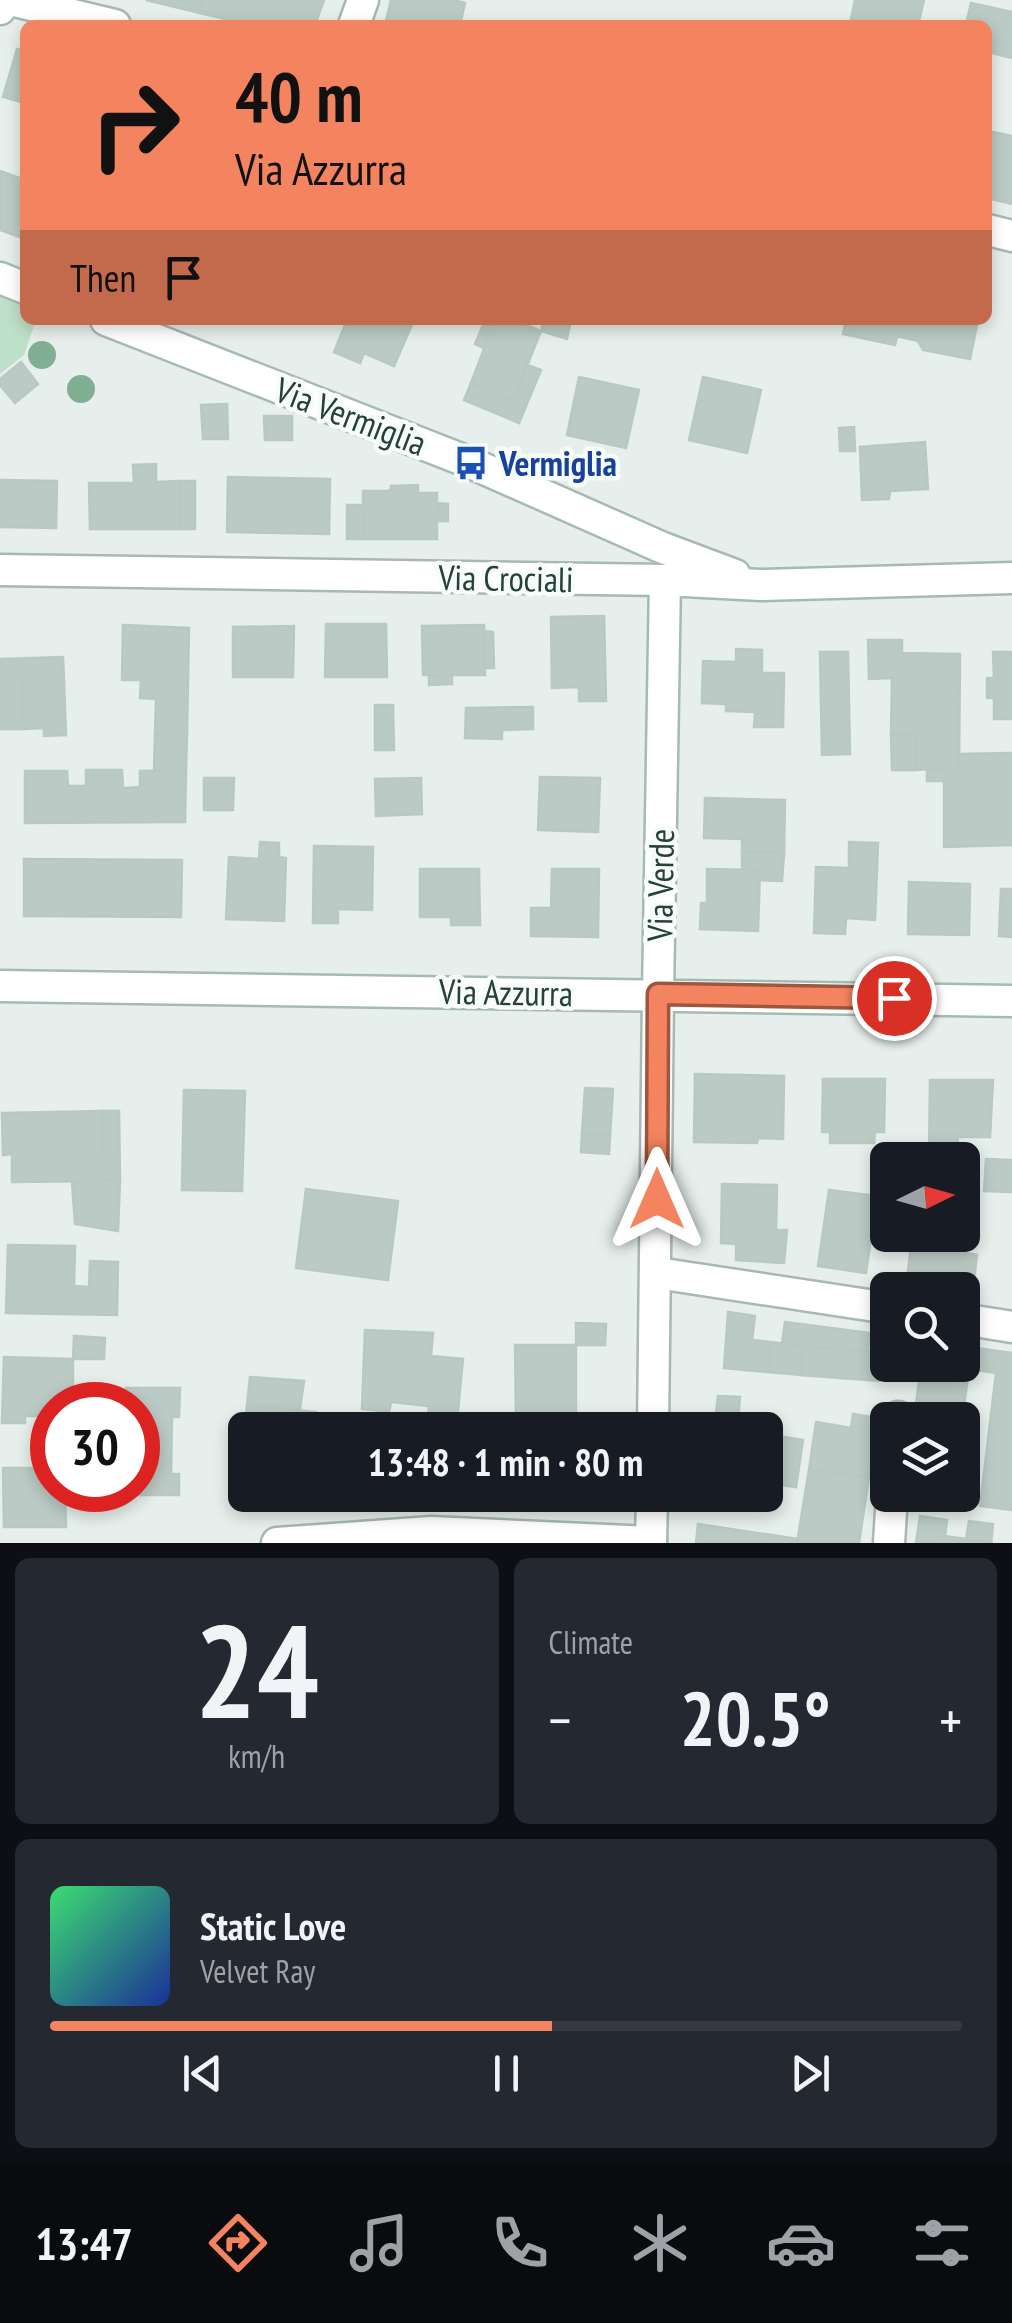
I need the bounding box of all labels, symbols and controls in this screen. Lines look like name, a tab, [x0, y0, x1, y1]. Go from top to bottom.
text: 40 m	[235, 51, 363, 141]
icon: right	[70, 60, 200, 190]
text: Via Azzurra	[235, 139, 407, 197]
icon: arrive	[156, 250, 211, 305]
text: Then	[70, 253, 136, 302]
street label: Via Vermiglia	[268, 366, 433, 466]
place label: Vermiglia	[498, 440, 617, 486]
bus stop icon: Vermiglia	[452, 444, 490, 482]
street label: Via Crociali	[437, 554, 574, 602]
street label: Via Verde	[636, 828, 684, 943]
pin	[852, 956, 937, 1041]
street label: Via Azzurra	[438, 968, 573, 1016]
icon: arrive	[867, 971, 922, 1026]
north arrow	[870, 1142, 980, 1252]
map controls	[870, 1142, 980, 1512]
position arrow	[605, 1147, 709, 1251]
button: search	[870, 1272, 980, 1382]
speed limit sign: 30	[30, 1382, 160, 1512]
button: layers	[870, 1402, 980, 1512]
text: 13:48 · 1 min · 80 m	[368, 1437, 643, 1486]
text: 24	[195, 1586, 319, 1754]
text: Climate	[549, 1621, 633, 1663]
text: 20.5°	[680, 1670, 831, 1767]
text: −	[549, 1684, 571, 1755]
text: +	[939, 1684, 962, 1755]
text: km/h	[228, 1735, 285, 1777]
text: Static Love	[200, 1901, 346, 1950]
text: Velvet Ray	[200, 1950, 315, 1992]
icon: previous	[175, 2046, 230, 2101]
icon: pause	[479, 2046, 534, 2101]
icon: next	[783, 2046, 838, 2101]
icon: directions	[203, 2208, 273, 2278]
icon: music	[344, 2208, 414, 2278]
icon: phone	[485, 2208, 555, 2278]
icon: climate	[625, 2208, 695, 2278]
icon: car	[766, 2208, 836, 2278]
icon: filters	[907, 2208, 977, 2278]
text: 13:47	[35, 2214, 133, 2272]

